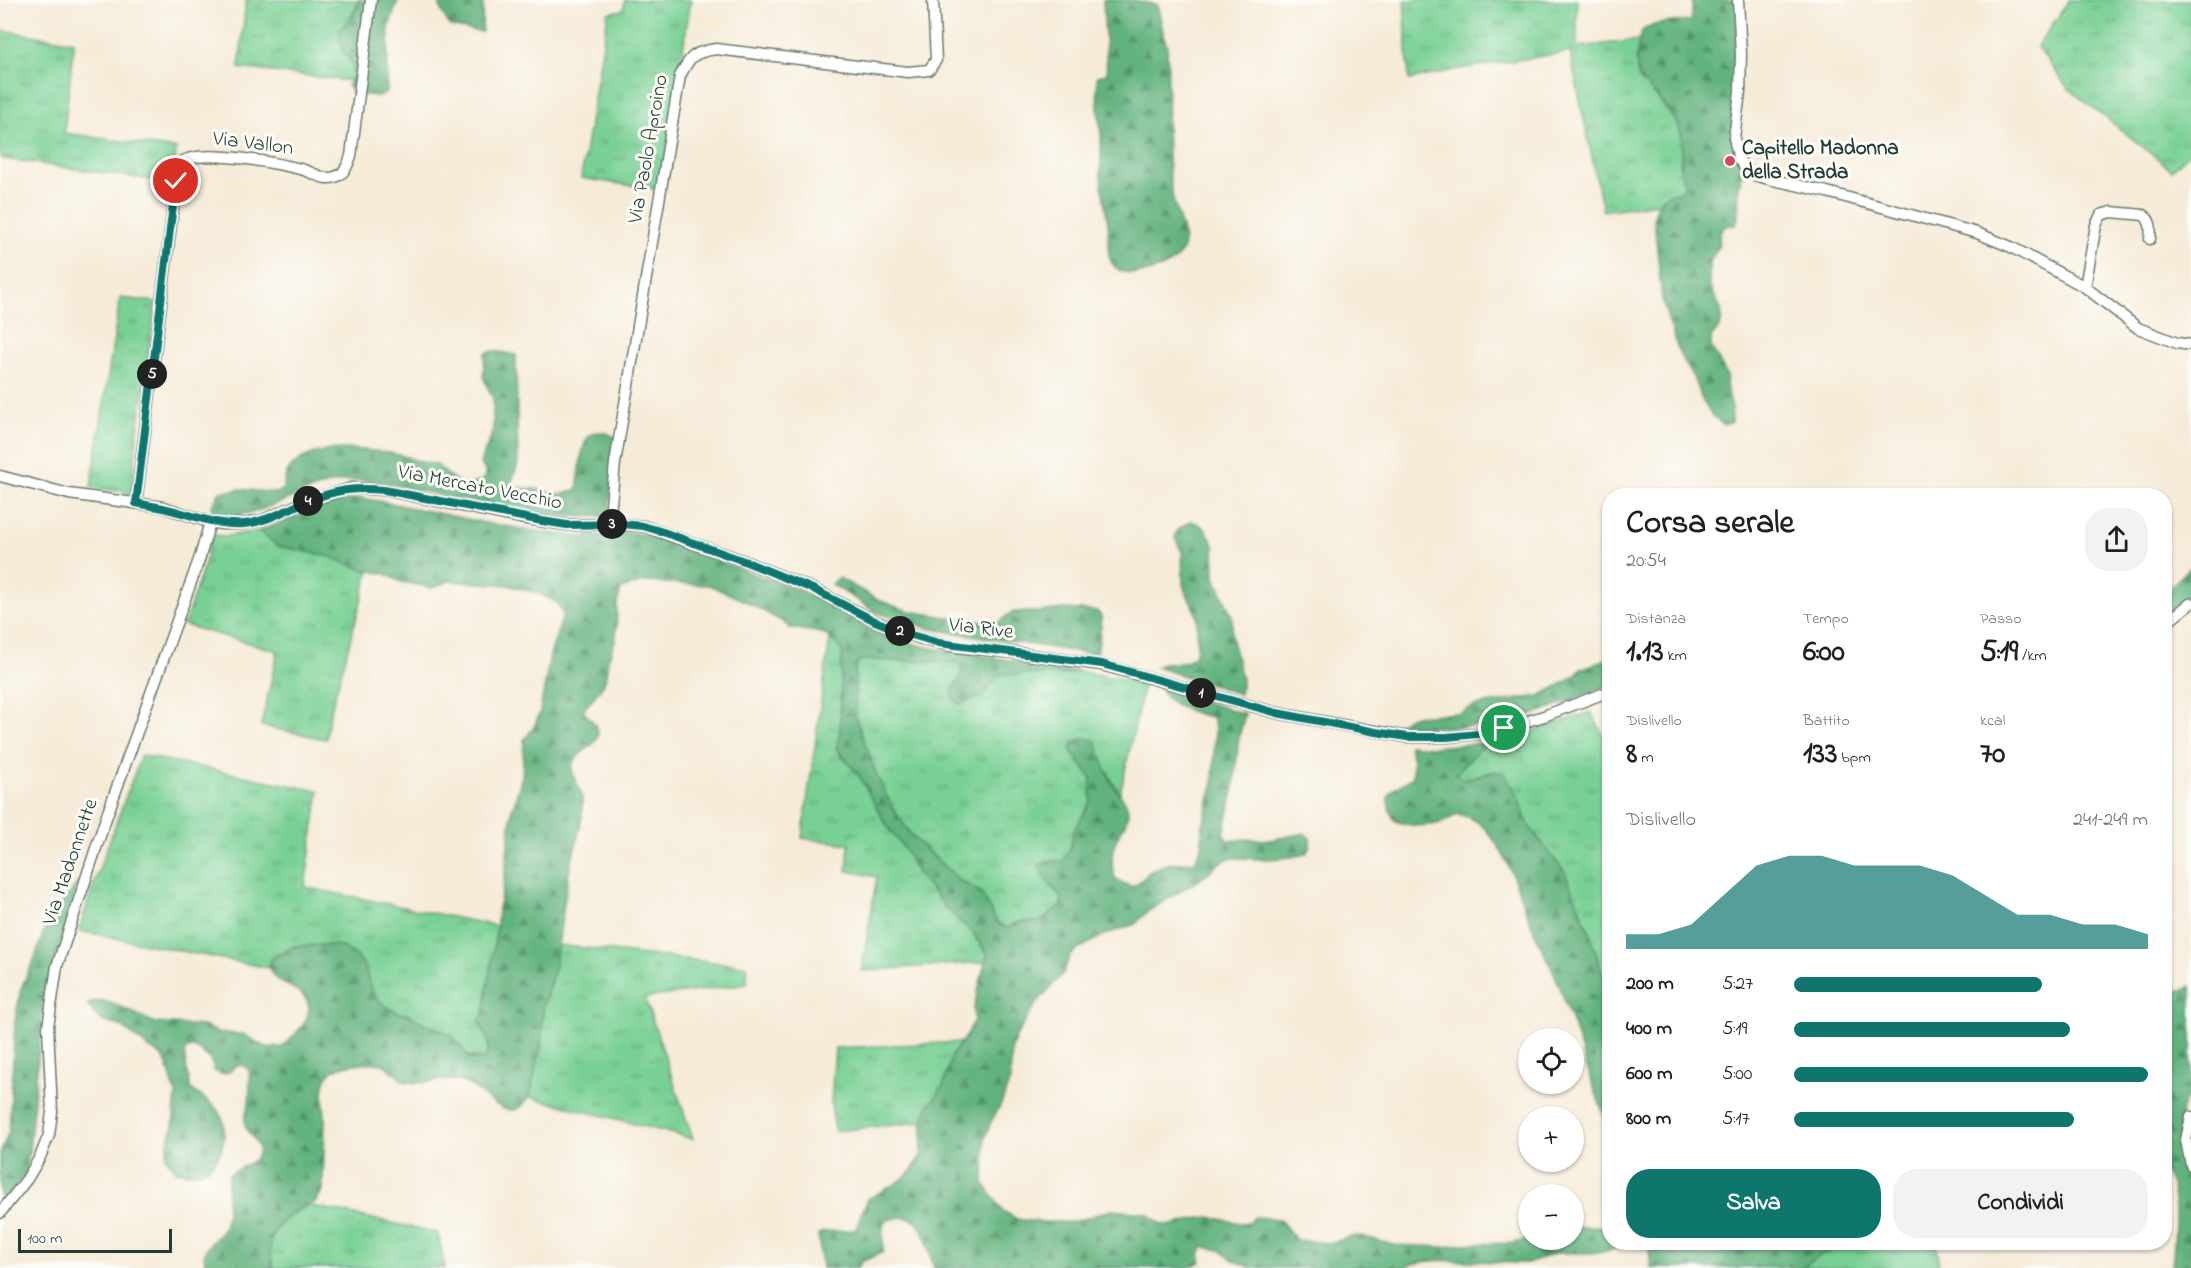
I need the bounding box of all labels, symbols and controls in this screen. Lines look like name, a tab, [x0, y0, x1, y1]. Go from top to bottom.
street label: Via Paolo Aproino	[621, 72, 677, 227]
street label: Via Vallon	[210, 124, 295, 164]
place label: Capitello Madonna della Strada	[1742, 134, 1899, 188]
marker: Capitello Madonna della Strada	[1723, 154, 1737, 168]
pin	[150, 155, 201, 206]
icon: check	[159, 164, 192, 197]
pin: 5	[137, 359, 167, 389]
text: 5	[147, 362, 157, 386]
street label: Via Mercato Vecchio	[394, 457, 565, 519]
pin: 4	[293, 486, 323, 516]
text: 4	[305, 489, 311, 513]
text: Corsa serale	[1626, 500, 1794, 548]
button: share	[2085, 508, 2148, 571]
pin: 3	[597, 509, 627, 539]
text: 3	[609, 512, 615, 536]
text: 20:54	[1626, 547, 1666, 576]
text: Distanza	[1626, 607, 1686, 631]
text: Tempo	[1803, 607, 1849, 631]
text: Passo	[1980, 607, 2022, 631]
street label: Via Rive	[946, 610, 1016, 648]
pin: 2	[885, 616, 915, 646]
text: 2	[896, 619, 904, 643]
text: 1.13	[1626, 631, 1664, 675]
text: 6:00	[1803, 631, 1845, 675]
text: 5:19	[1980, 631, 2018, 675]
text: km	[1664, 644, 1687, 668]
text: /km	[2018, 644, 2047, 668]
pin: 1	[1186, 678, 1216, 708]
text: 1	[1198, 681, 1204, 705]
pin	[1478, 702, 1529, 753]
text: Dislivello	[1626, 709, 1682, 733]
text: Battito	[1803, 709, 1850, 733]
text: kcal	[1980, 709, 2005, 733]
icon: arrive	[1487, 711, 1520, 744]
text: 8	[1626, 733, 1637, 777]
text: 133	[1803, 733, 1837, 777]
text: 70	[1980, 733, 2005, 777]
text: m	[1637, 746, 1654, 770]
text: bpm	[1837, 746, 1871, 770]
street label: Via Madonnette	[35, 794, 107, 930]
text: Dislivello	[1626, 806, 1696, 835]
text: 241–249 m	[2073, 806, 2148, 835]
text: 200 m	[1626, 970, 1674, 999]
text: 5:27	[1722, 970, 1753, 999]
text: 400 m	[1626, 1015, 1672, 1044]
text: 5:19	[1722, 1015, 1748, 1044]
map controls	[1518, 1028, 1584, 1250]
button: locate	[1518, 1028, 1584, 1094]
text: 600 m	[1626, 1060, 1673, 1089]
text: 5:00	[1722, 1060, 1752, 1089]
text: 800 m	[1626, 1105, 1671, 1134]
text: 5:17	[1722, 1105, 1750, 1134]
button: +	[1518, 1106, 1584, 1172]
button: Salva	[1626, 1169, 1881, 1238]
button: Condividi	[1893, 1169, 2148, 1238]
button: −	[1518, 1184, 1584, 1250]
scale bar	[18, 1226, 172, 1254]
text: 100 m	[27, 1227, 62, 1251]

